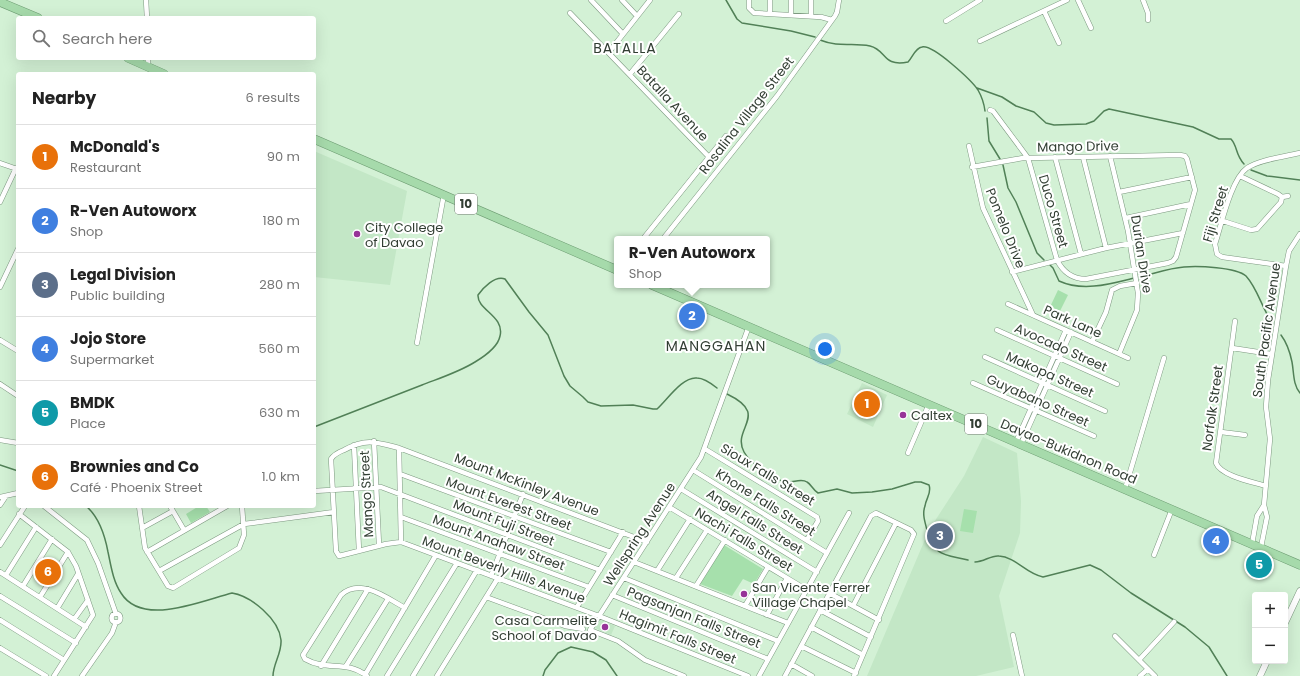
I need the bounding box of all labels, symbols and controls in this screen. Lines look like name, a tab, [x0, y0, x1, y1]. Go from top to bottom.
search box	[16, 16, 316, 60]
icon: search	[30, 27, 52, 49]
text: Search here	[62, 28, 152, 49]
district label: BATALLA	[593, 38, 657, 58]
street label: Rosalina Village Street	[694, 52, 798, 178]
street label: Batalla Avenue	[632, 61, 713, 146]
text: Nearby	[32, 86, 96, 110]
text: 6 results	[246, 88, 300, 107]
text: McDonald's	[70, 136, 160, 157]
street label: Mango Drive	[1037, 136, 1119, 157]
text: 1	[43, 147, 47, 166]
text: 90 m	[267, 147, 300, 166]
text: Restaurant	[70, 158, 141, 177]
street label: Duco Street	[1034, 172, 1073, 250]
street label: Fiji Street	[1198, 184, 1233, 245]
street label: Pomelo Drive	[981, 185, 1030, 271]
road number: 10	[455, 194, 477, 214]
text: R-Ven Autoworx	[70, 200, 197, 221]
text: 2	[41, 211, 49, 230]
text: 180 m	[263, 211, 300, 230]
street label: Durian Drive	[1126, 214, 1157, 294]
place label: City College of Davao	[365, 218, 443, 252]
text: Shop	[70, 222, 103, 241]
marker: City College of Davao	[352, 229, 362, 239]
popup	[614, 236, 770, 288]
text: R-Ven Autoworx	[629, 242, 755, 263]
street label: South Pacific Avenue	[1248, 261, 1285, 399]
text: Legal Division	[70, 264, 176, 285]
text: Shop	[629, 264, 662, 283]
text: 3	[41, 275, 49, 294]
text: 280 m	[259, 275, 300, 294]
text: Public building	[70, 286, 165, 305]
street label: Park Lane	[1041, 300, 1105, 343]
pin: 2	[679, 301, 705, 331]
street label: Avocado Street	[1011, 319, 1110, 377]
text: Jojo Store	[70, 328, 146, 349]
district label: MANGGAHAN	[666, 336, 766, 356]
text: 4	[41, 339, 49, 358]
text: 560 m	[259, 339, 300, 358]
your location	[815, 339, 835, 359]
street label: Makopa Street	[1003, 347, 1097, 402]
text: Supermarket	[70, 350, 154, 369]
street label: Norfolk Street	[1197, 364, 1228, 452]
street label: Guyabano Street	[984, 369, 1092, 432]
pin: 1	[854, 389, 880, 419]
text: BMDK	[70, 392, 115, 413]
text: 5	[41, 403, 49, 422]
text: 630 m	[259, 403, 300, 422]
place label: Caltex	[911, 406, 953, 425]
marker: Caltex	[898, 410, 908, 420]
text: Place	[70, 414, 105, 433]
road number: 10	[965, 414, 987, 434]
street label: Davao-Bukidnon Road	[998, 414, 1140, 489]
street label: Sioux Falls Street	[717, 439, 819, 510]
street label: Mount McKinley Avenue	[452, 448, 602, 521]
street label: Mango Street	[355, 450, 378, 538]
text: Brownies and Co	[70, 456, 199, 477]
street label: Khone Falls Street	[712, 464, 819, 541]
text: 6	[41, 467, 49, 486]
text: 1.0 km	[261, 467, 300, 486]
street label: Mount Everest Street	[443, 472, 575, 535]
text: Café · Phoenix Street	[70, 478, 202, 497]
street label: Wellspring Avenue	[599, 479, 680, 590]
street label: Angel Falls Street	[703, 484, 807, 559]
street label: Mount Fuji Street	[450, 494, 558, 551]
street label: Nachi Falls Street	[691, 503, 796, 576]
street label: Mount Anahaw Street	[430, 510, 568, 575]
pin: 3	[927, 521, 953, 551]
pin: 4	[1203, 526, 1229, 556]
street label: Mount Beverly Hills Avenue	[420, 531, 588, 608]
pin: 5	[1246, 550, 1272, 580]
pin: 6	[35, 557, 61, 587]
place label: San Vicente Ferrer Village Chapel	[752, 578, 870, 612]
street label: Pagsanjan Falls Street	[624, 582, 764, 653]
marker: San Vicente Ferrer Village Chapel	[739, 589, 749, 599]
map controls	[1252, 592, 1288, 664]
button: +	[1252, 592, 1288, 628]
street label: Hagimit Falls Street	[616, 604, 739, 669]
place label: Casa Carmelite School of Davao	[491, 611, 597, 645]
marker: Casa Carmelite School of Davao	[600, 622, 610, 632]
button: −	[1252, 628, 1288, 664]

